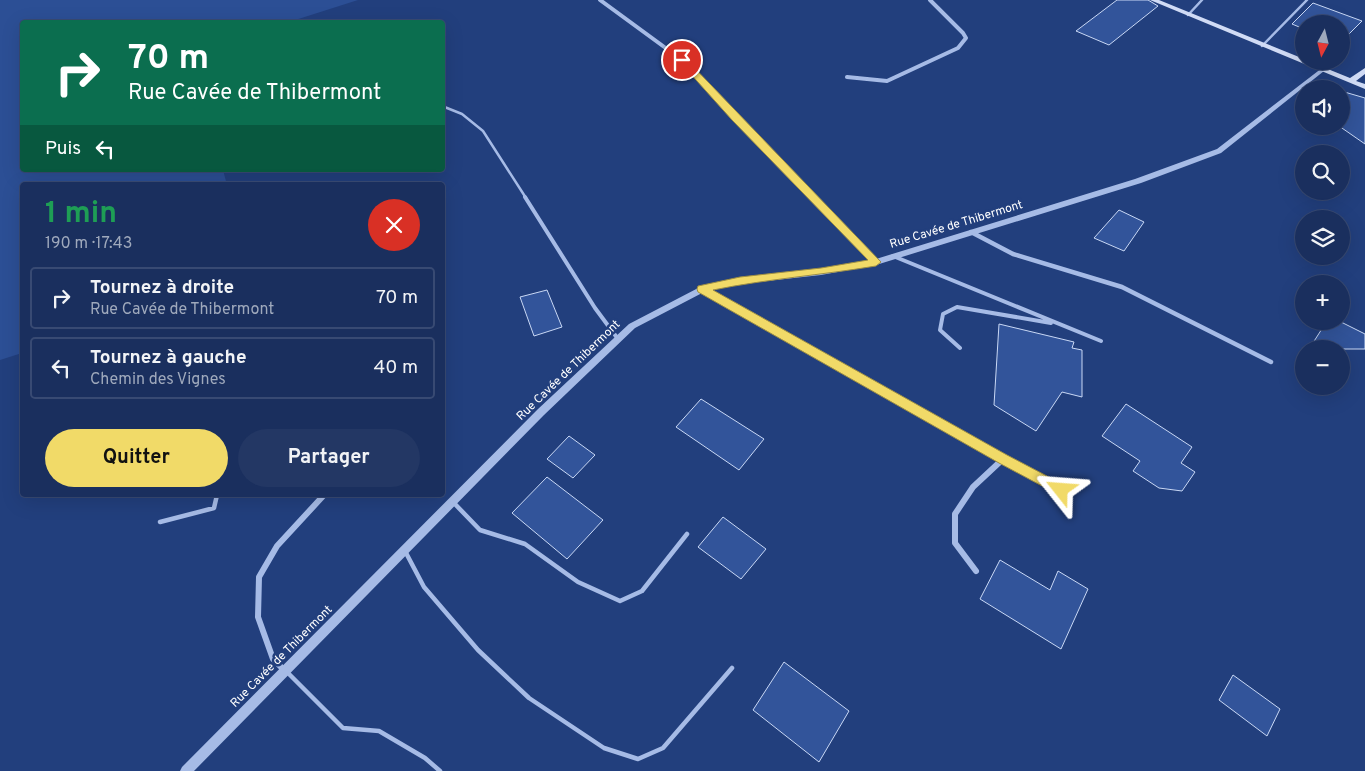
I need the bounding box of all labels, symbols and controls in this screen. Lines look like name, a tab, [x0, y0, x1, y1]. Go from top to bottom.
north arrow	[1295, 15, 1350, 70]
map controls	[1295, 15, 1350, 395]
text: 70 m	[128, 37, 209, 81]
pin	[661, 39, 703, 81]
icon: right	[45, 40, 110, 105]
icon: arrive	[668, 46, 696, 74]
text: Rue Cavée de Thibermont	[128, 80, 381, 107]
button: sound	[1295, 80, 1350, 135]
icon: left	[91, 135, 119, 163]
text: Puis	[45, 137, 81, 161]
button: search	[1295, 145, 1350, 200]
text: 1 min	[45, 196, 117, 233]
street label: Rue Cavée de Thibermont	[888, 197, 1025, 253]
button: close	[368, 199, 420, 251]
button: layers	[1295, 210, 1350, 265]
text: 190 m · 17:43	[45, 234, 132, 254]
button: +	[1295, 275, 1350, 330]
text: Tournez à droite	[90, 276, 234, 300]
icon: right	[47, 284, 75, 312]
text: 70 m	[376, 286, 418, 310]
text: Rue Cavée de Thibermont	[90, 300, 274, 320]
street label: Rue Cavée de Thibermont	[513, 317, 624, 424]
button: −	[1295, 340, 1350, 395]
text: Tournez à gauche	[90, 346, 247, 370]
icon: left	[47, 354, 75, 382]
text: 40 m	[373, 356, 418, 380]
text: Chemin des Vignes	[90, 370, 226, 390]
button: Quitter	[45, 429, 228, 487]
button: Partager	[238, 429, 420, 487]
position arrow	[1034, 463, 1086, 515]
street label: Rue Cavée de Thibermont	[227, 602, 336, 711]

